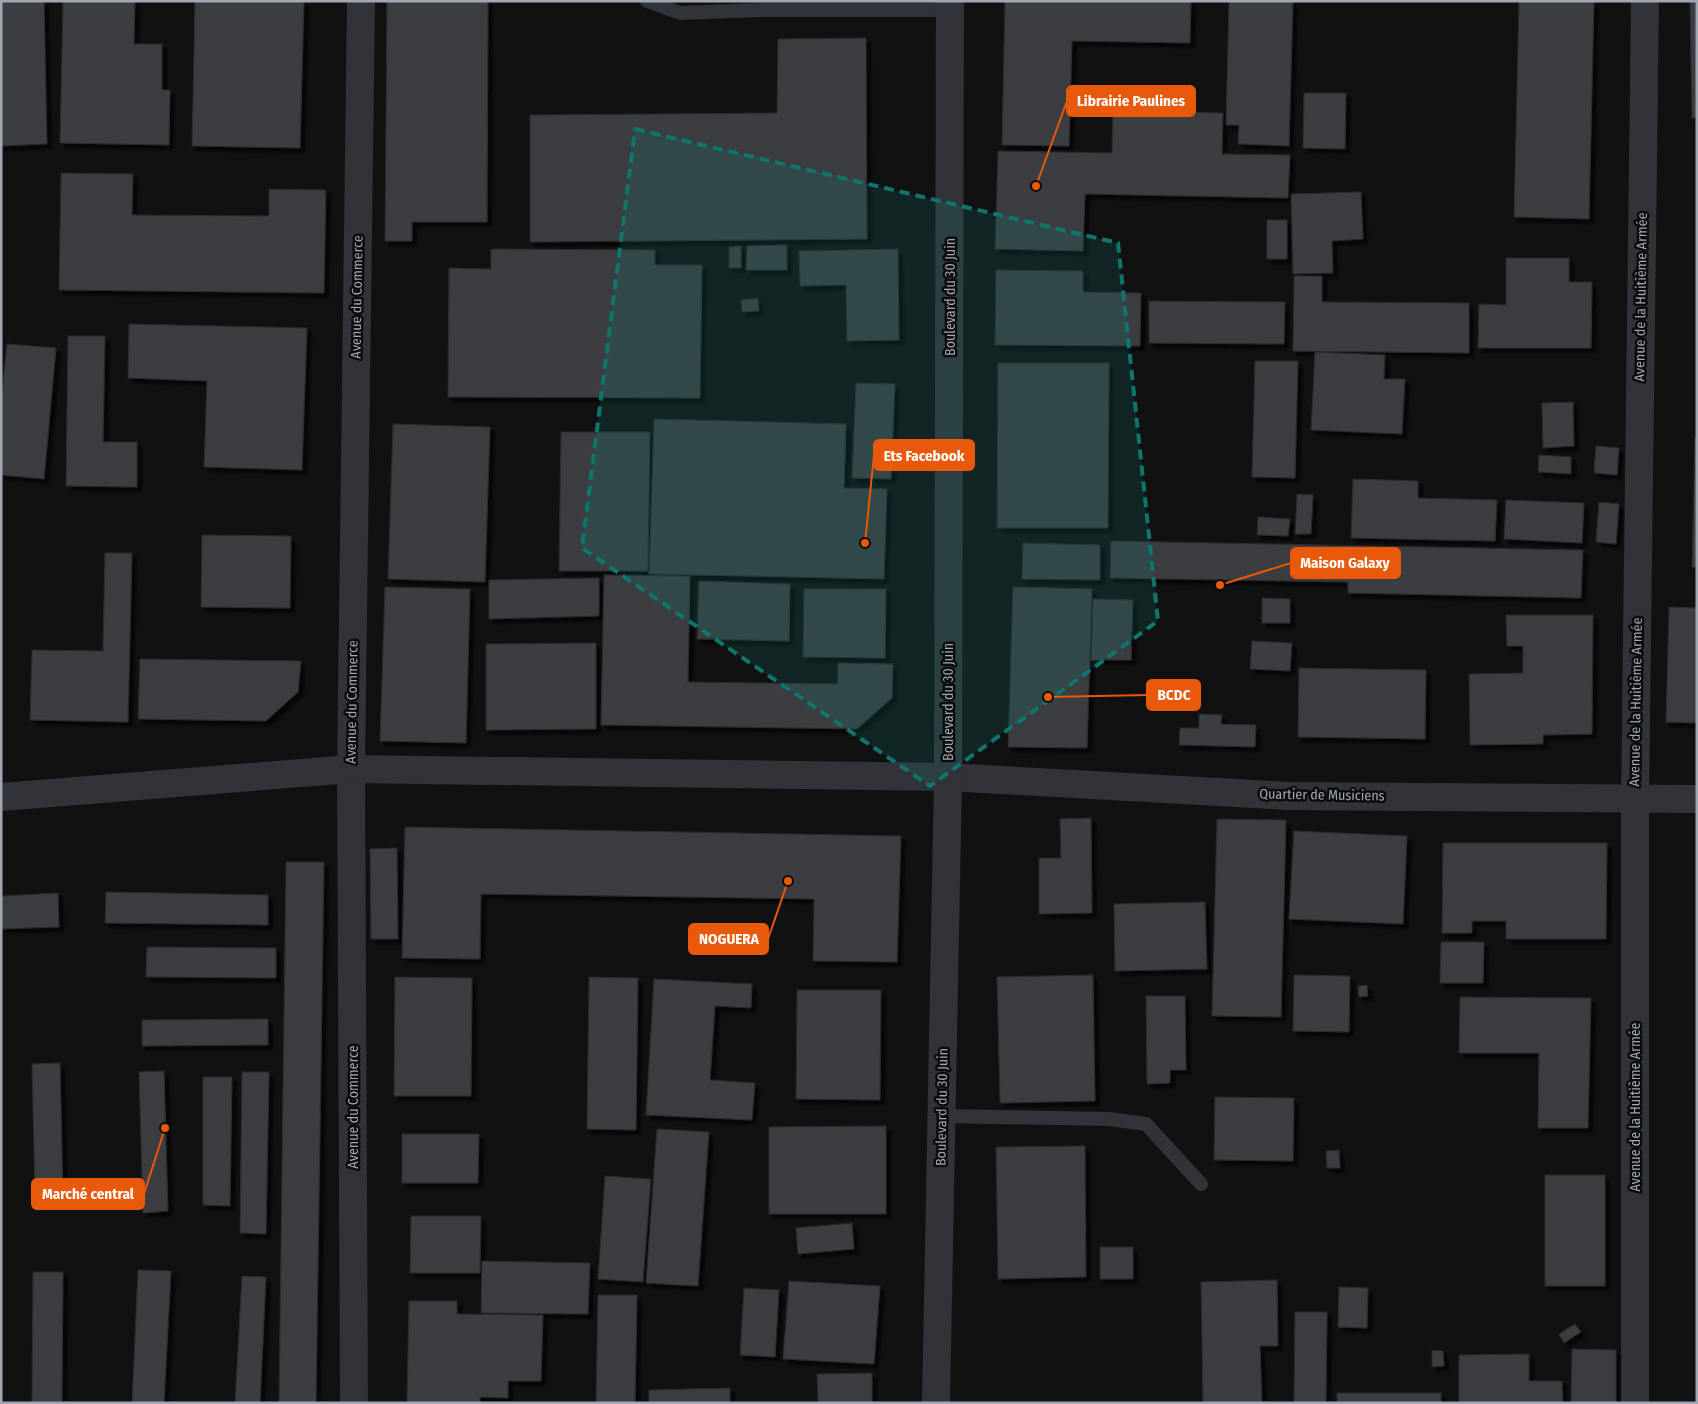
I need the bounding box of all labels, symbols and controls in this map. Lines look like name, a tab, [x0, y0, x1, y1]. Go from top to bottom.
callout: Librairie Paulines	[1067, 86, 1195, 116]
text: Librairie Paulines	[1077, 92, 1186, 110]
street label: Avenue de la Huitième Armée	[1631, 212, 1651, 382]
street label: Avenue du Commerce	[347, 235, 367, 359]
street label: Boulevard du 30 Juin	[942, 238, 959, 356]
callout: Ets Facebook	[874, 440, 974, 470]
text: Ets Facebook	[884, 447, 965, 465]
callout: Maison Galaxy	[1291, 548, 1400, 578]
text: Maison Galaxy	[1300, 554, 1391, 572]
street label: Avenue de la Huitième Armée	[1626, 617, 1646, 787]
street label: Avenue du Commerce	[342, 640, 362, 764]
street label: Boulevard du 30 Juin	[940, 643, 957, 761]
callout: BCDC	[1147, 680, 1200, 710]
text: BCDC	[1157, 686, 1191, 704]
street label: Quartier de Musiciens	[1259, 785, 1385, 805]
callout: NOGUERA	[689, 924, 768, 954]
text: NOGUERA	[699, 930, 760, 948]
street label: Avenue de la Huitième Armée	[1627, 1022, 1644, 1192]
street label: Avenue du Commerce	[345, 1045, 362, 1169]
street label: Boulevard du 30 Juin	[932, 1048, 952, 1166]
callout: Marché central	[32, 1179, 144, 1209]
text: Marché central	[42, 1185, 135, 1203]

